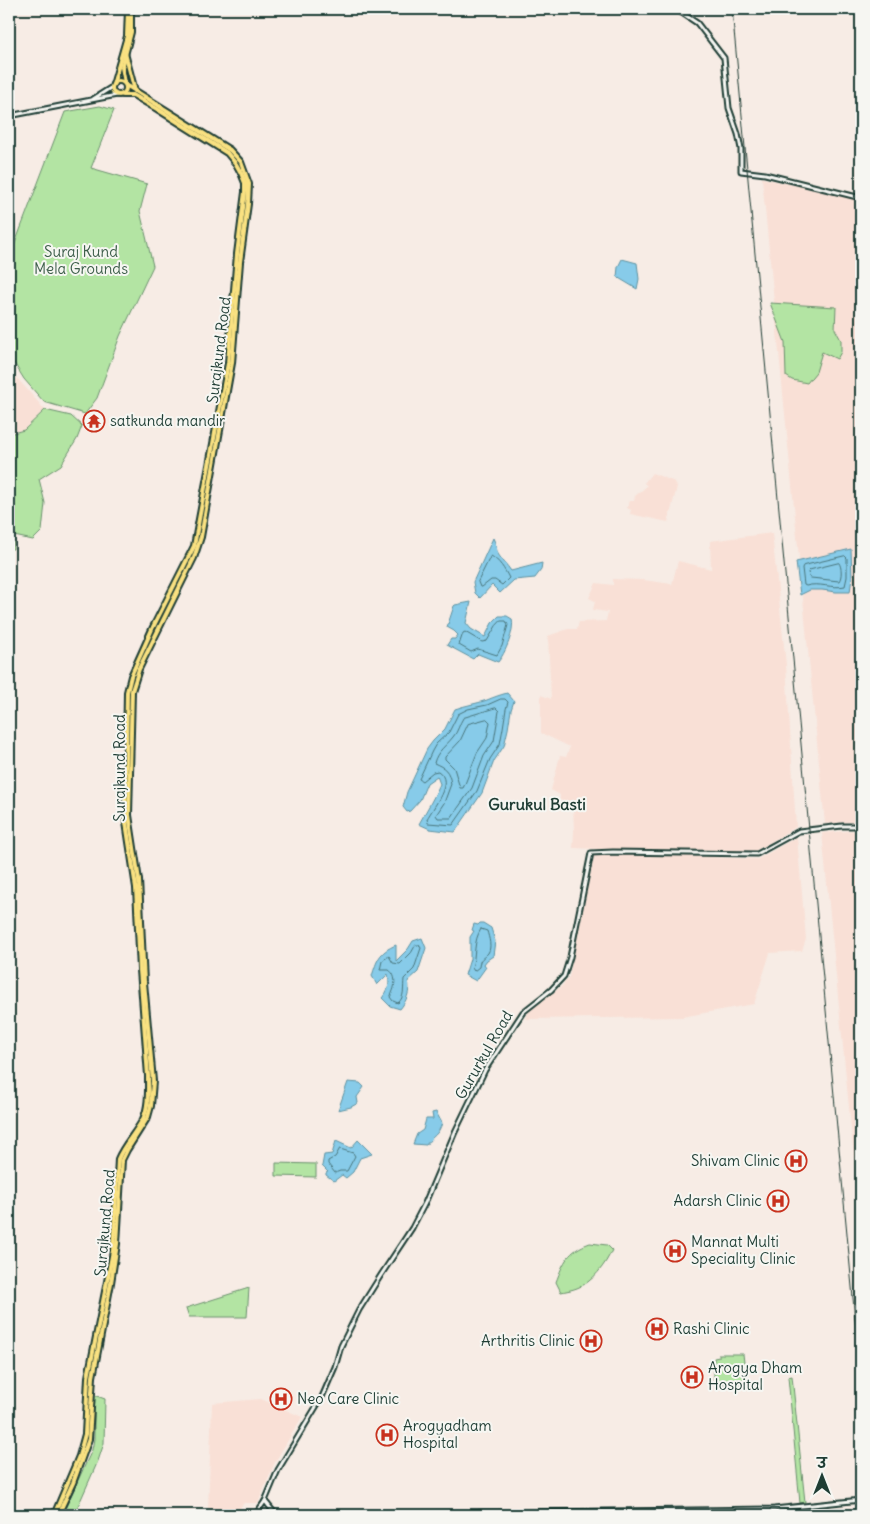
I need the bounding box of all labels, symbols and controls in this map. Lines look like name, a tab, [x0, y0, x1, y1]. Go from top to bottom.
park label: Suraj Kund Mela Grounds	[34, 242, 128, 278]
street label: Surajkund Road	[203, 295, 235, 405]
temple icon: satkunda mandir	[82, 409, 106, 433]
place label: satkunda mandir	[110, 411, 225, 430]
street label: Surajkund Road	[110, 714, 129, 822]
district label: Gurukul Basti	[488, 794, 586, 814]
street label: Gururkul Road	[451, 1007, 517, 1102]
hospital icon: Shivam Clinic	[784, 1149, 808, 1173]
place label: Shivam Clinic	[691, 1151, 780, 1170]
street label: Surajkund Road	[90, 1168, 119, 1277]
hospital icon: Adarsh Clinic	[766, 1189, 790, 1213]
place label: Adarsh Clinic	[674, 1191, 762, 1210]
place label: Mannat Multi Speciality Clinic	[691, 1232, 796, 1268]
hospital icon: Mannat Multi Speciality Clinic	[663, 1239, 687, 1263]
hospital icon: Rashi Clinic	[645, 1317, 669, 1341]
place label: Rashi Clinic	[673, 1319, 750, 1338]
hospital icon: Arthritis Clinic	[579, 1329, 603, 1353]
place label: Arthritis Clinic	[481, 1331, 575, 1350]
place label: Arogya Dham Hospital	[708, 1358, 802, 1394]
hospital icon: Arogya Dham Hospital	[680, 1365, 704, 1389]
hospital icon: Neo Care Clinic	[269, 1387, 293, 1411]
place label: Neo Care Clinic	[297, 1389, 400, 1408]
place label: Arogyadham Hospital	[403, 1416, 492, 1452]
hospital icon: Arogyadham Hospital	[375, 1423, 399, 1447]
north arrow	[798, 1452, 848, 1502]
text: उ	[815, 1454, 828, 1472]

